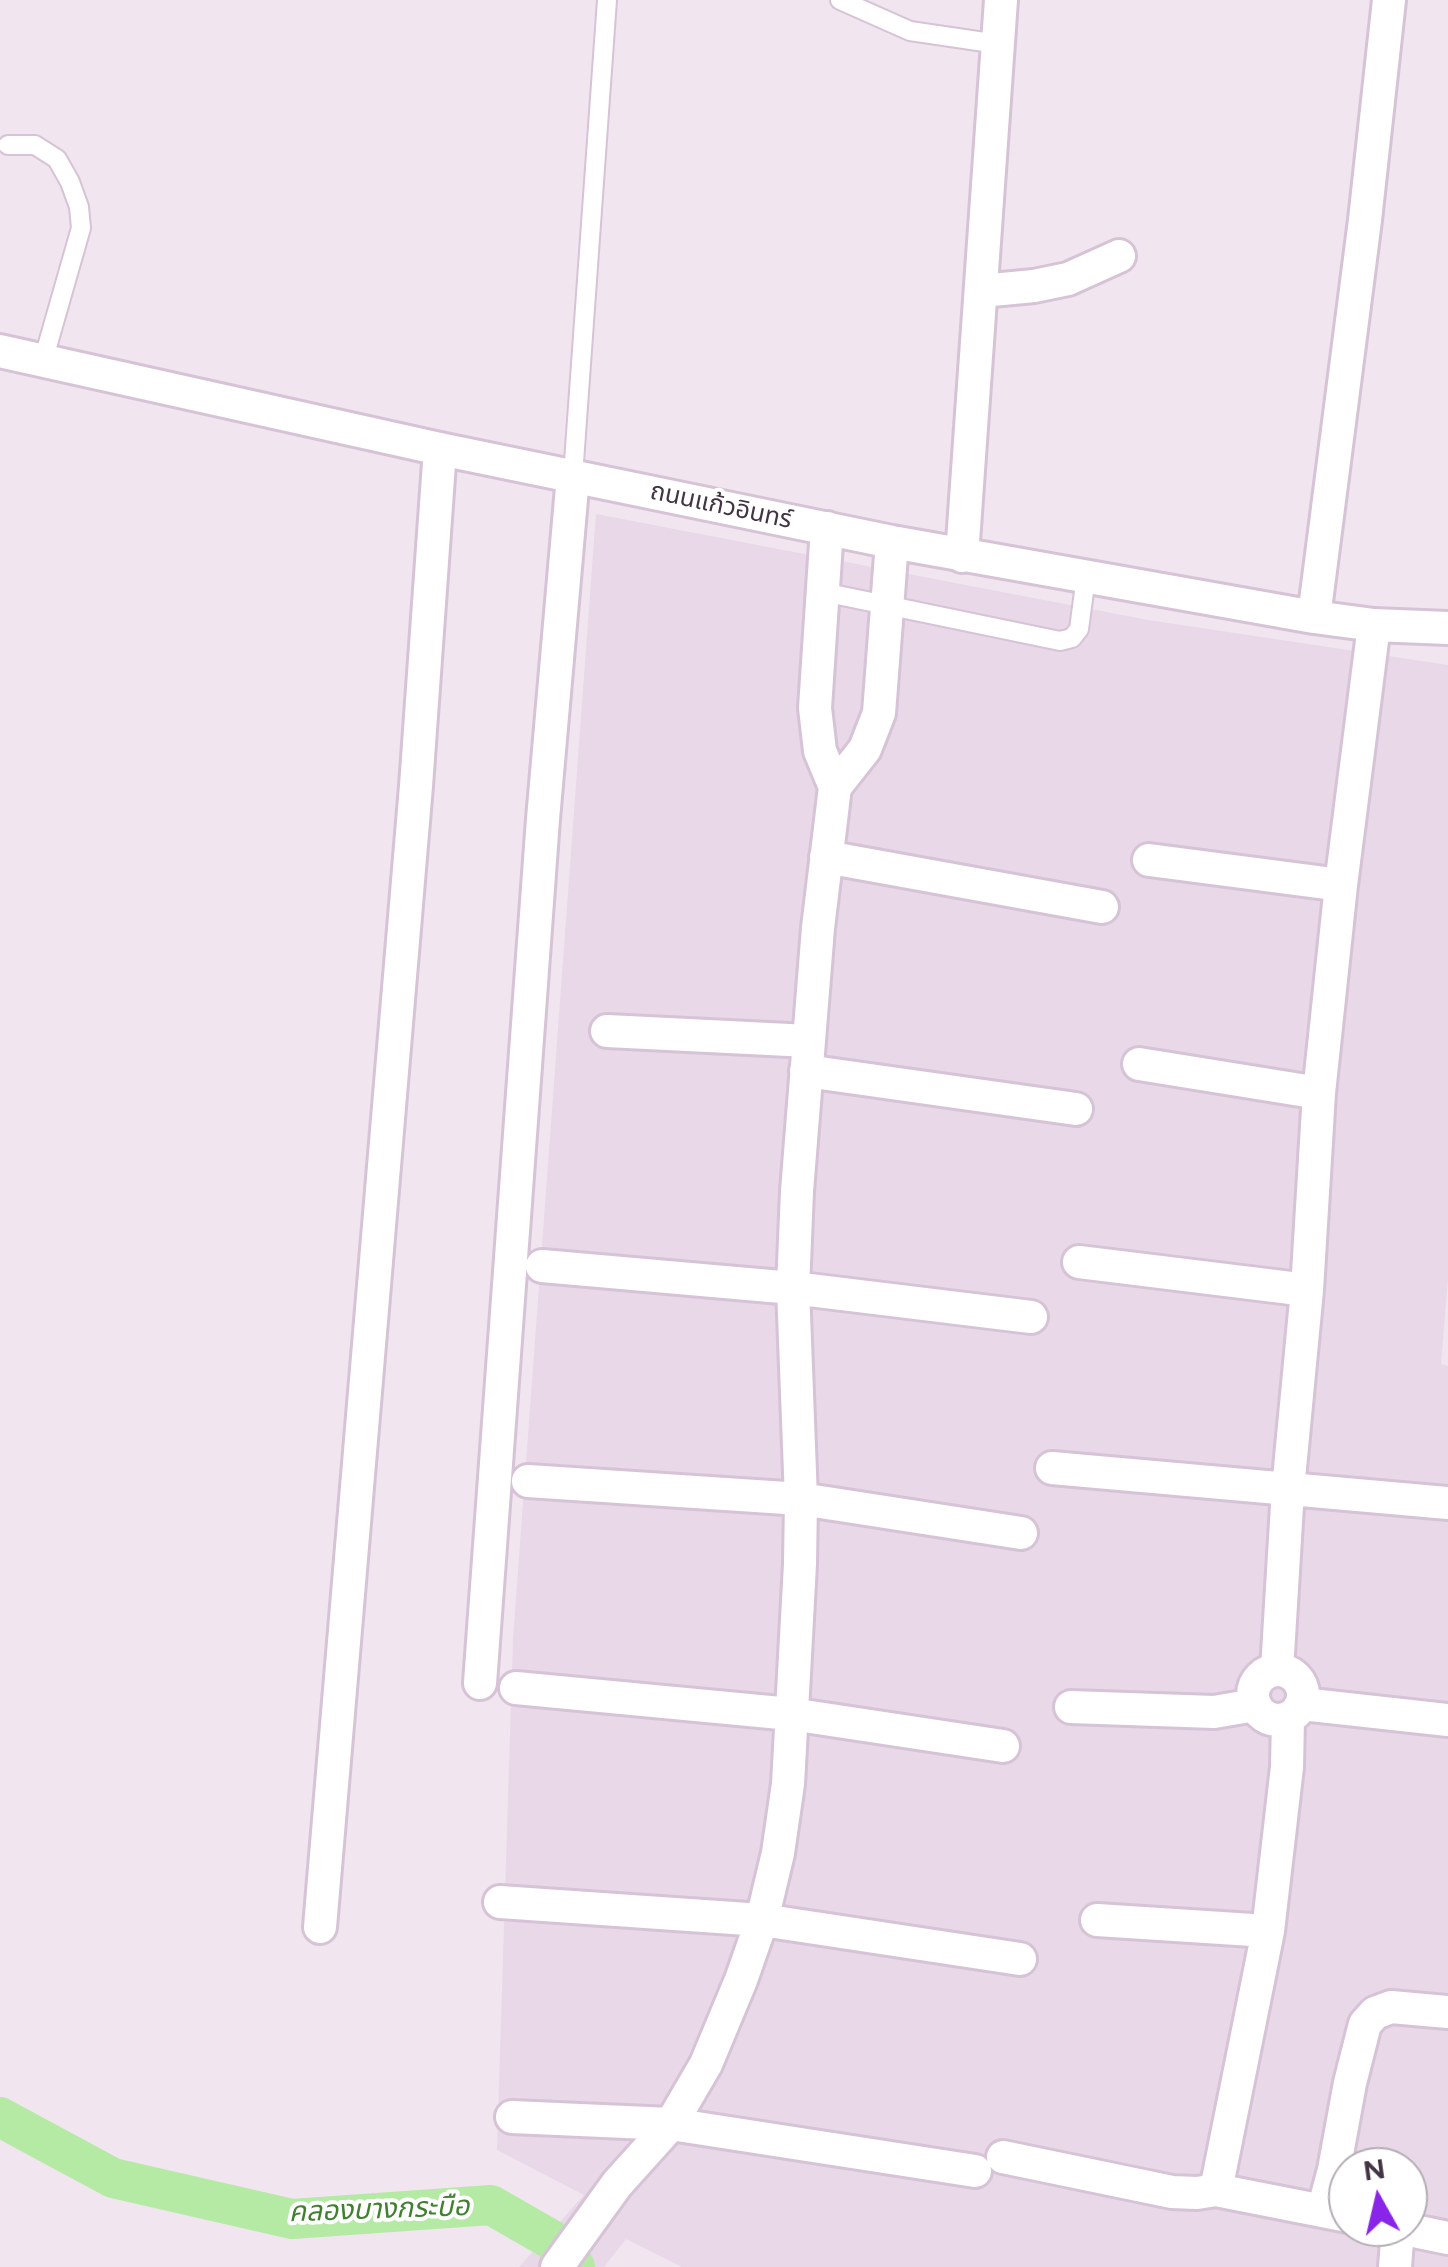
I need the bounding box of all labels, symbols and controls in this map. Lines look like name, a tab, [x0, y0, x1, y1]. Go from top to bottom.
street label: ถนนแก้วอินทร์	[647, 476, 795, 536]
north arrow	[1328, 2147, 1428, 2247]
text: N	[1361, 2151, 1387, 2188]
water label: คลองบางกระบือ	[288, 2190, 470, 2230]

